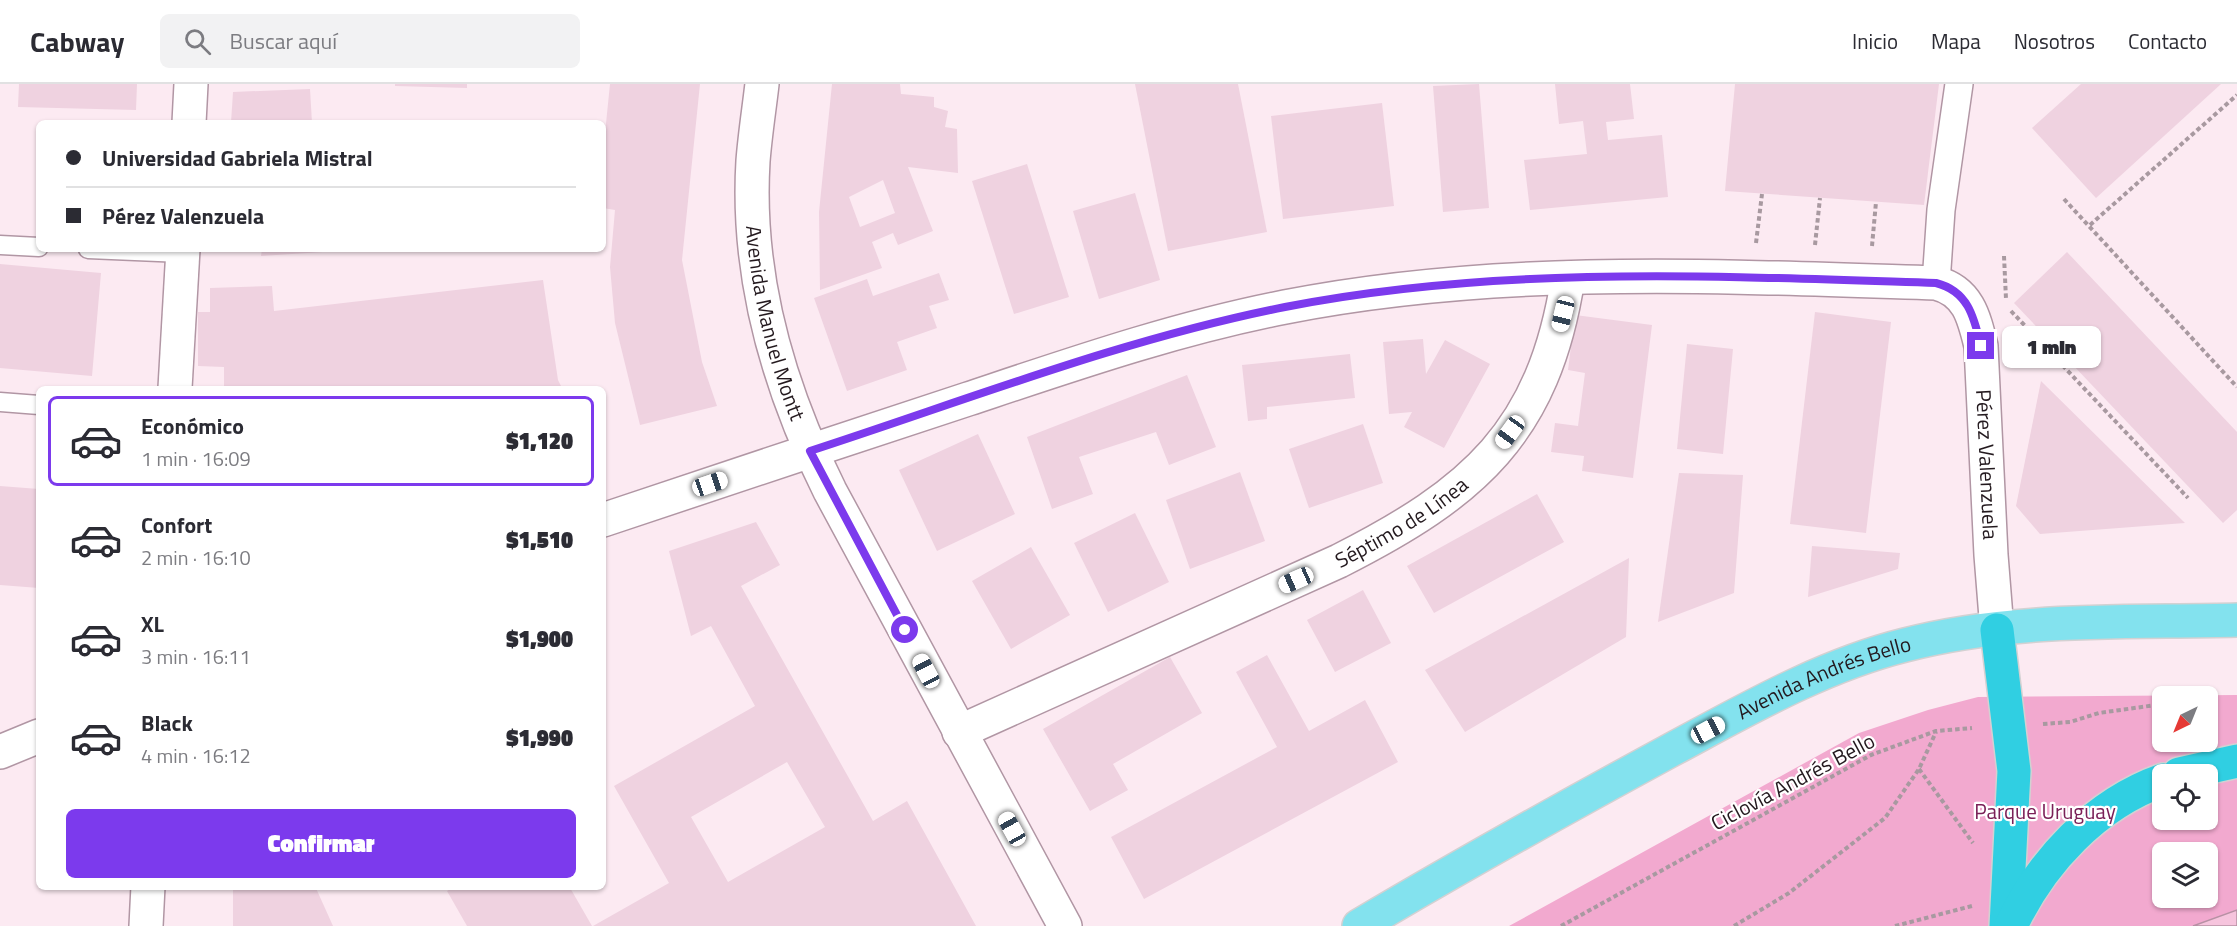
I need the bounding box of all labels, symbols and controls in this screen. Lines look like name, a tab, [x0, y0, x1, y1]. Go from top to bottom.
search box	[160, 14, 580, 68]
text: Cabway	[30, 20, 124, 63]
text: Buscar aquí	[229, 24, 337, 58]
icon: search	[181, 25, 214, 58]
text: Inicio	[1852, 25, 1898, 57]
text: Mapa	[1931, 25, 1981, 57]
text: Nosotros	[2014, 25, 2095, 57]
text: Contacto	[2128, 25, 2207, 57]
text: Universidad Gabriela Mistral	[102, 141, 373, 175]
text: Pérez Valenzuela	[102, 199, 264, 233]
street label: Avenida Manuel Montt	[738, 224, 814, 426]
car	[1550, 294, 1576, 334]
callout: 1 min	[2002, 325, 2101, 367]
text: 1 min	[2027, 331, 2076, 362]
route end	[1967, 332, 1994, 359]
street label: Pérez Valenzuela	[1968, 389, 2007, 541]
text: Económico	[141, 409, 244, 443]
car	[1492, 412, 1528, 452]
icon: car	[69, 414, 123, 468]
text: $1,120	[506, 424, 573, 458]
text: 1 min · 16:09	[141, 443, 251, 474]
street label: Séptimo de Línea	[1329, 468, 1475, 575]
car	[690, 470, 730, 498]
text: Confort	[141, 508, 212, 542]
icon: car	[69, 513, 123, 567]
text: $1,510	[506, 523, 573, 557]
text: 2 min · 16:10	[141, 542, 251, 573]
car	[1276, 564, 1316, 596]
text: XL	[141, 607, 164, 641]
icon: car	[69, 612, 123, 666]
route start	[891, 616, 918, 643]
text: $1,900	[506, 622, 573, 656]
street label: Avenida Andrés Bello	[1731, 627, 1914, 727]
text: 3 min · 16:11	[141, 641, 251, 672]
car	[910, 651, 942, 691]
north arrow	[2152, 686, 2218, 752]
map controls	[2152, 686, 2218, 908]
text: Black	[141, 706, 193, 740]
icon: car	[69, 711, 123, 765]
car	[1688, 714, 1728, 746]
text: $1,990	[506, 721, 573, 755]
street label: Ciclovía Andrés Bello	[1705, 724, 1880, 838]
text: 4 min · 16:12	[141, 740, 251, 771]
button: locate	[2152, 764, 2218, 830]
park label: Parque Uruguay	[1974, 795, 2116, 827]
button: Confirmar	[66, 809, 576, 878]
car	[995, 809, 1029, 849]
button: layers	[2152, 842, 2218, 908]

